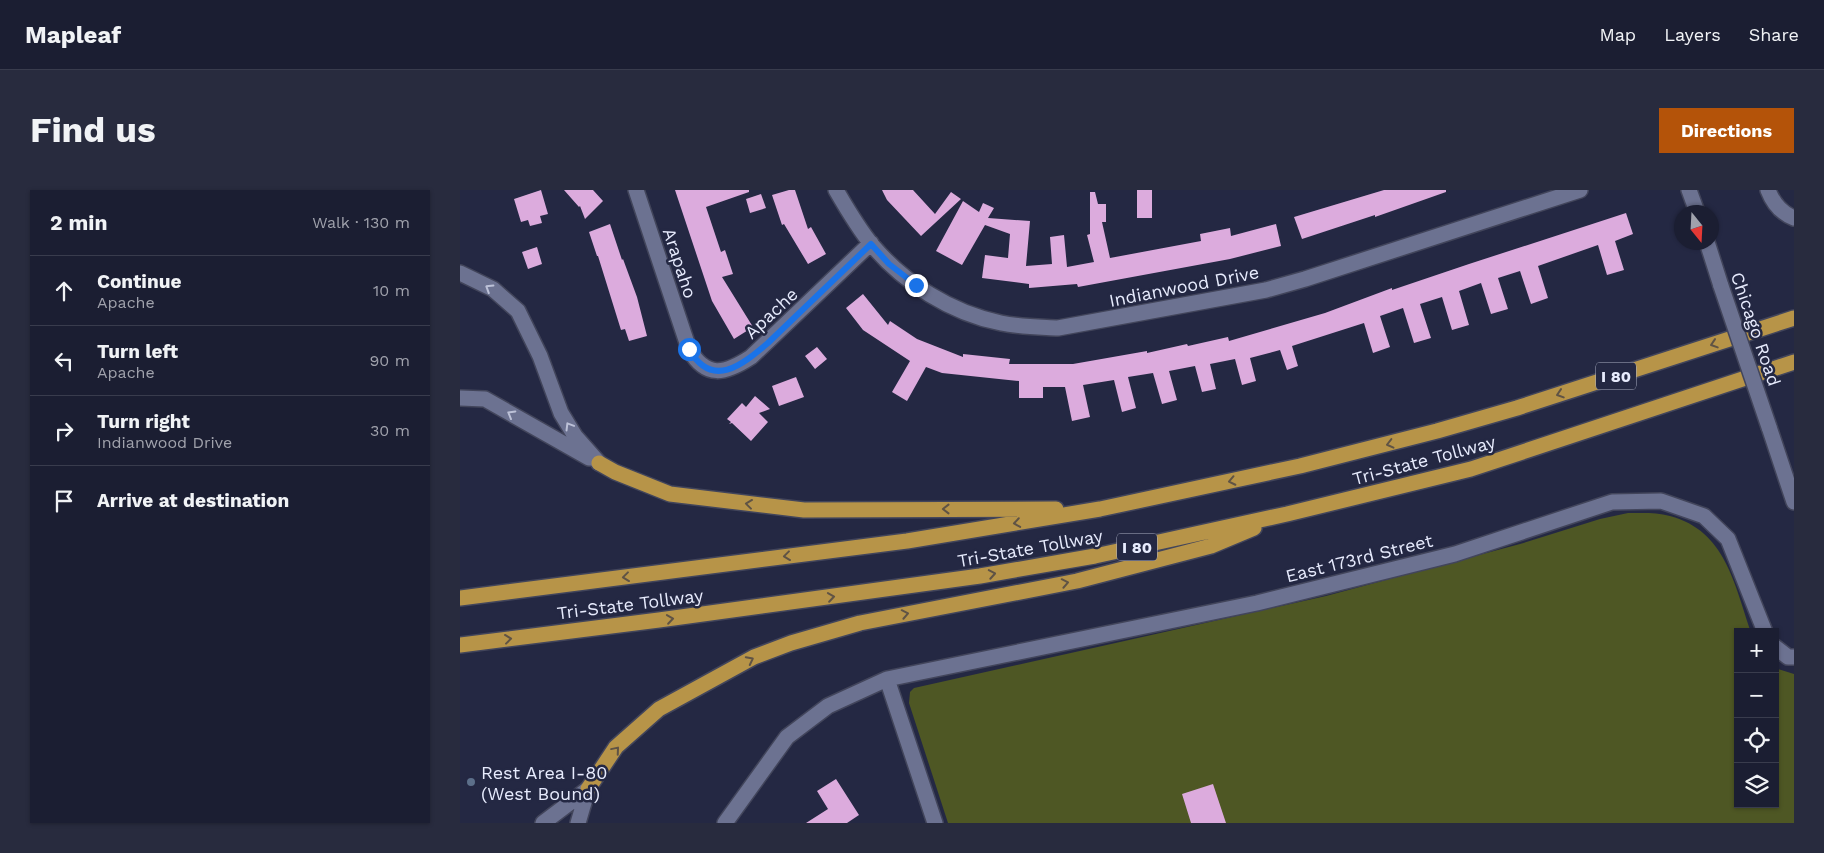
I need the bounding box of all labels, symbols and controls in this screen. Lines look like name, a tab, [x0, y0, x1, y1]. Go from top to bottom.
text: Mapleaf	[25, 21, 121, 49]
text: Map	[1599, 24, 1636, 45]
text: Layers	[1664, 24, 1721, 45]
text: Share	[1749, 24, 1799, 45]
button: Directions	[1659, 108, 1794, 153]
text: Find us	[30, 109, 156, 151]
north arrow	[1674, 205, 1719, 250]
text: 2 min	[50, 210, 107, 235]
text: Walk · 130 m	[312, 213, 410, 232]
street label: Arapaho	[659, 225, 701, 301]
street label: Indianwood Drive	[1107, 261, 1261, 311]
street label: Chicago Road	[1727, 269, 1785, 389]
text: Continue	[97, 270, 181, 293]
route end	[905, 274, 928, 297]
icon: ahead	[50, 277, 78, 305]
text: 10 m	[373, 281, 410, 300]
street label: Apache	[740, 283, 802, 343]
one-way arrow	[486, 285, 495, 295]
text: Apache	[97, 293, 155, 312]
route start	[678, 338, 701, 361]
one-way arrow	[1711, 338, 1719, 348]
text: Turn left	[97, 340, 178, 363]
icon: left	[50, 347, 78, 375]
text: 90 m	[369, 351, 410, 370]
road number: I 80	[1596, 362, 1636, 390]
text: Apache	[97, 363, 155, 382]
one-way arrow	[1556, 389, 1564, 399]
text: Turn right	[97, 410, 190, 433]
one-way arrow	[508, 410, 517, 420]
icon: right	[50, 417, 78, 445]
text: 30 m	[370, 421, 410, 440]
one-way arrow	[566, 422, 576, 431]
street label: Tri-State Tollway	[1350, 431, 1498, 489]
text: Indianwood Drive	[97, 433, 232, 452]
one-way arrow	[1386, 438, 1394, 448]
one-way arrow	[1227, 475, 1236, 486]
icon: arrive	[50, 487, 78, 515]
text: Arrive at destination	[97, 489, 289, 512]
one-way arrow	[745, 499, 753, 509]
one-way arrow	[942, 504, 950, 514]
one-way arrow	[1013, 517, 1022, 527]
street label: Tri-State Tollway	[956, 525, 1105, 571]
street label: East 173rd Street	[1283, 529, 1435, 586]
road number: I 80	[1117, 534, 1157, 561]
one-way arrow	[783, 550, 791, 561]
one-way arrow	[987, 570, 996, 580]
one-way arrow	[622, 571, 630, 582]
one-way arrow	[1060, 578, 1069, 589]
street label: Tri-State Tollway	[556, 585, 705, 623]
one-way arrow	[827, 592, 835, 603]
one-way arrow	[901, 610, 910, 620]
one-way arrow	[665, 614, 674, 624]
map controls	[1734, 628, 1779, 808]
button: +	[1734, 628, 1779, 673]
one-way arrow	[505, 634, 513, 645]
one-way arrow	[745, 656, 754, 666]
button: −	[1734, 673, 1779, 718]
button: locate	[1734, 718, 1779, 763]
one-way arrow	[610, 746, 619, 755]
place label: Rest Area I-80 (West Bound)	[481, 762, 608, 804]
button: layers	[1734, 763, 1779, 808]
marker: Rest Area I-80 (West Bound)	[465, 776, 477, 788]

